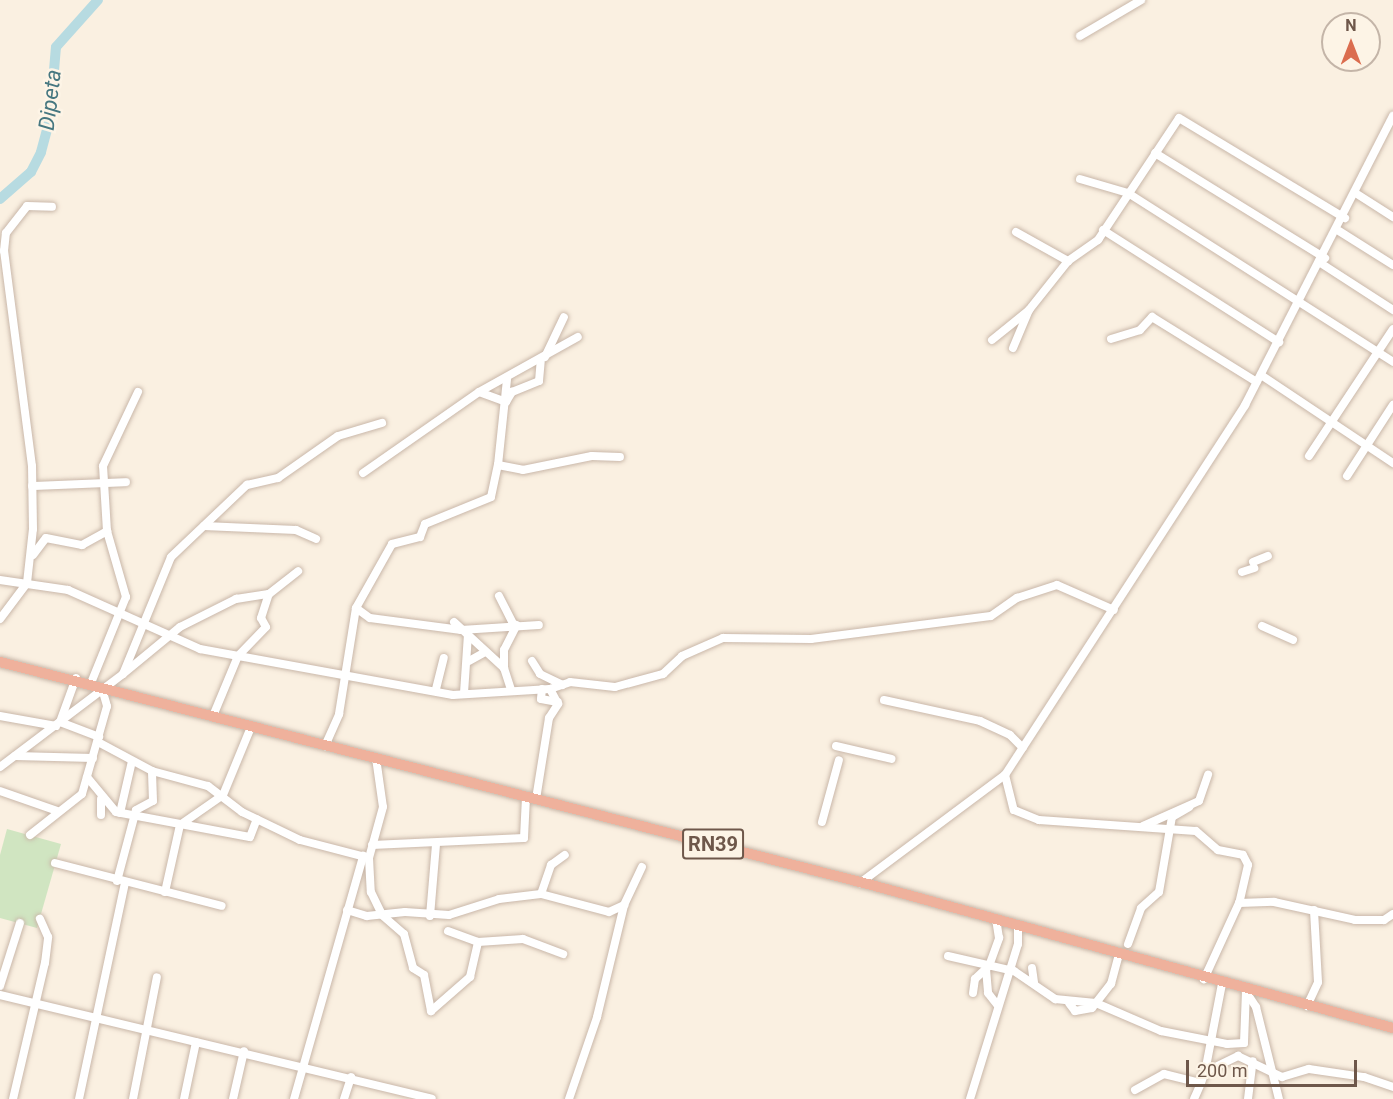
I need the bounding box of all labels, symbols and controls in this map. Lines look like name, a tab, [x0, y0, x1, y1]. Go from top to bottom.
north arrow	[1321, 12, 1381, 72]
text: N	[1345, 16, 1357, 35]
water label: Dipeta	[33, 68, 67, 132]
road number: RN39	[682, 827, 744, 861]
scale bar	[1189, 1048, 1360, 1086]
text: 200 m	[1197, 1060, 1248, 1081]

